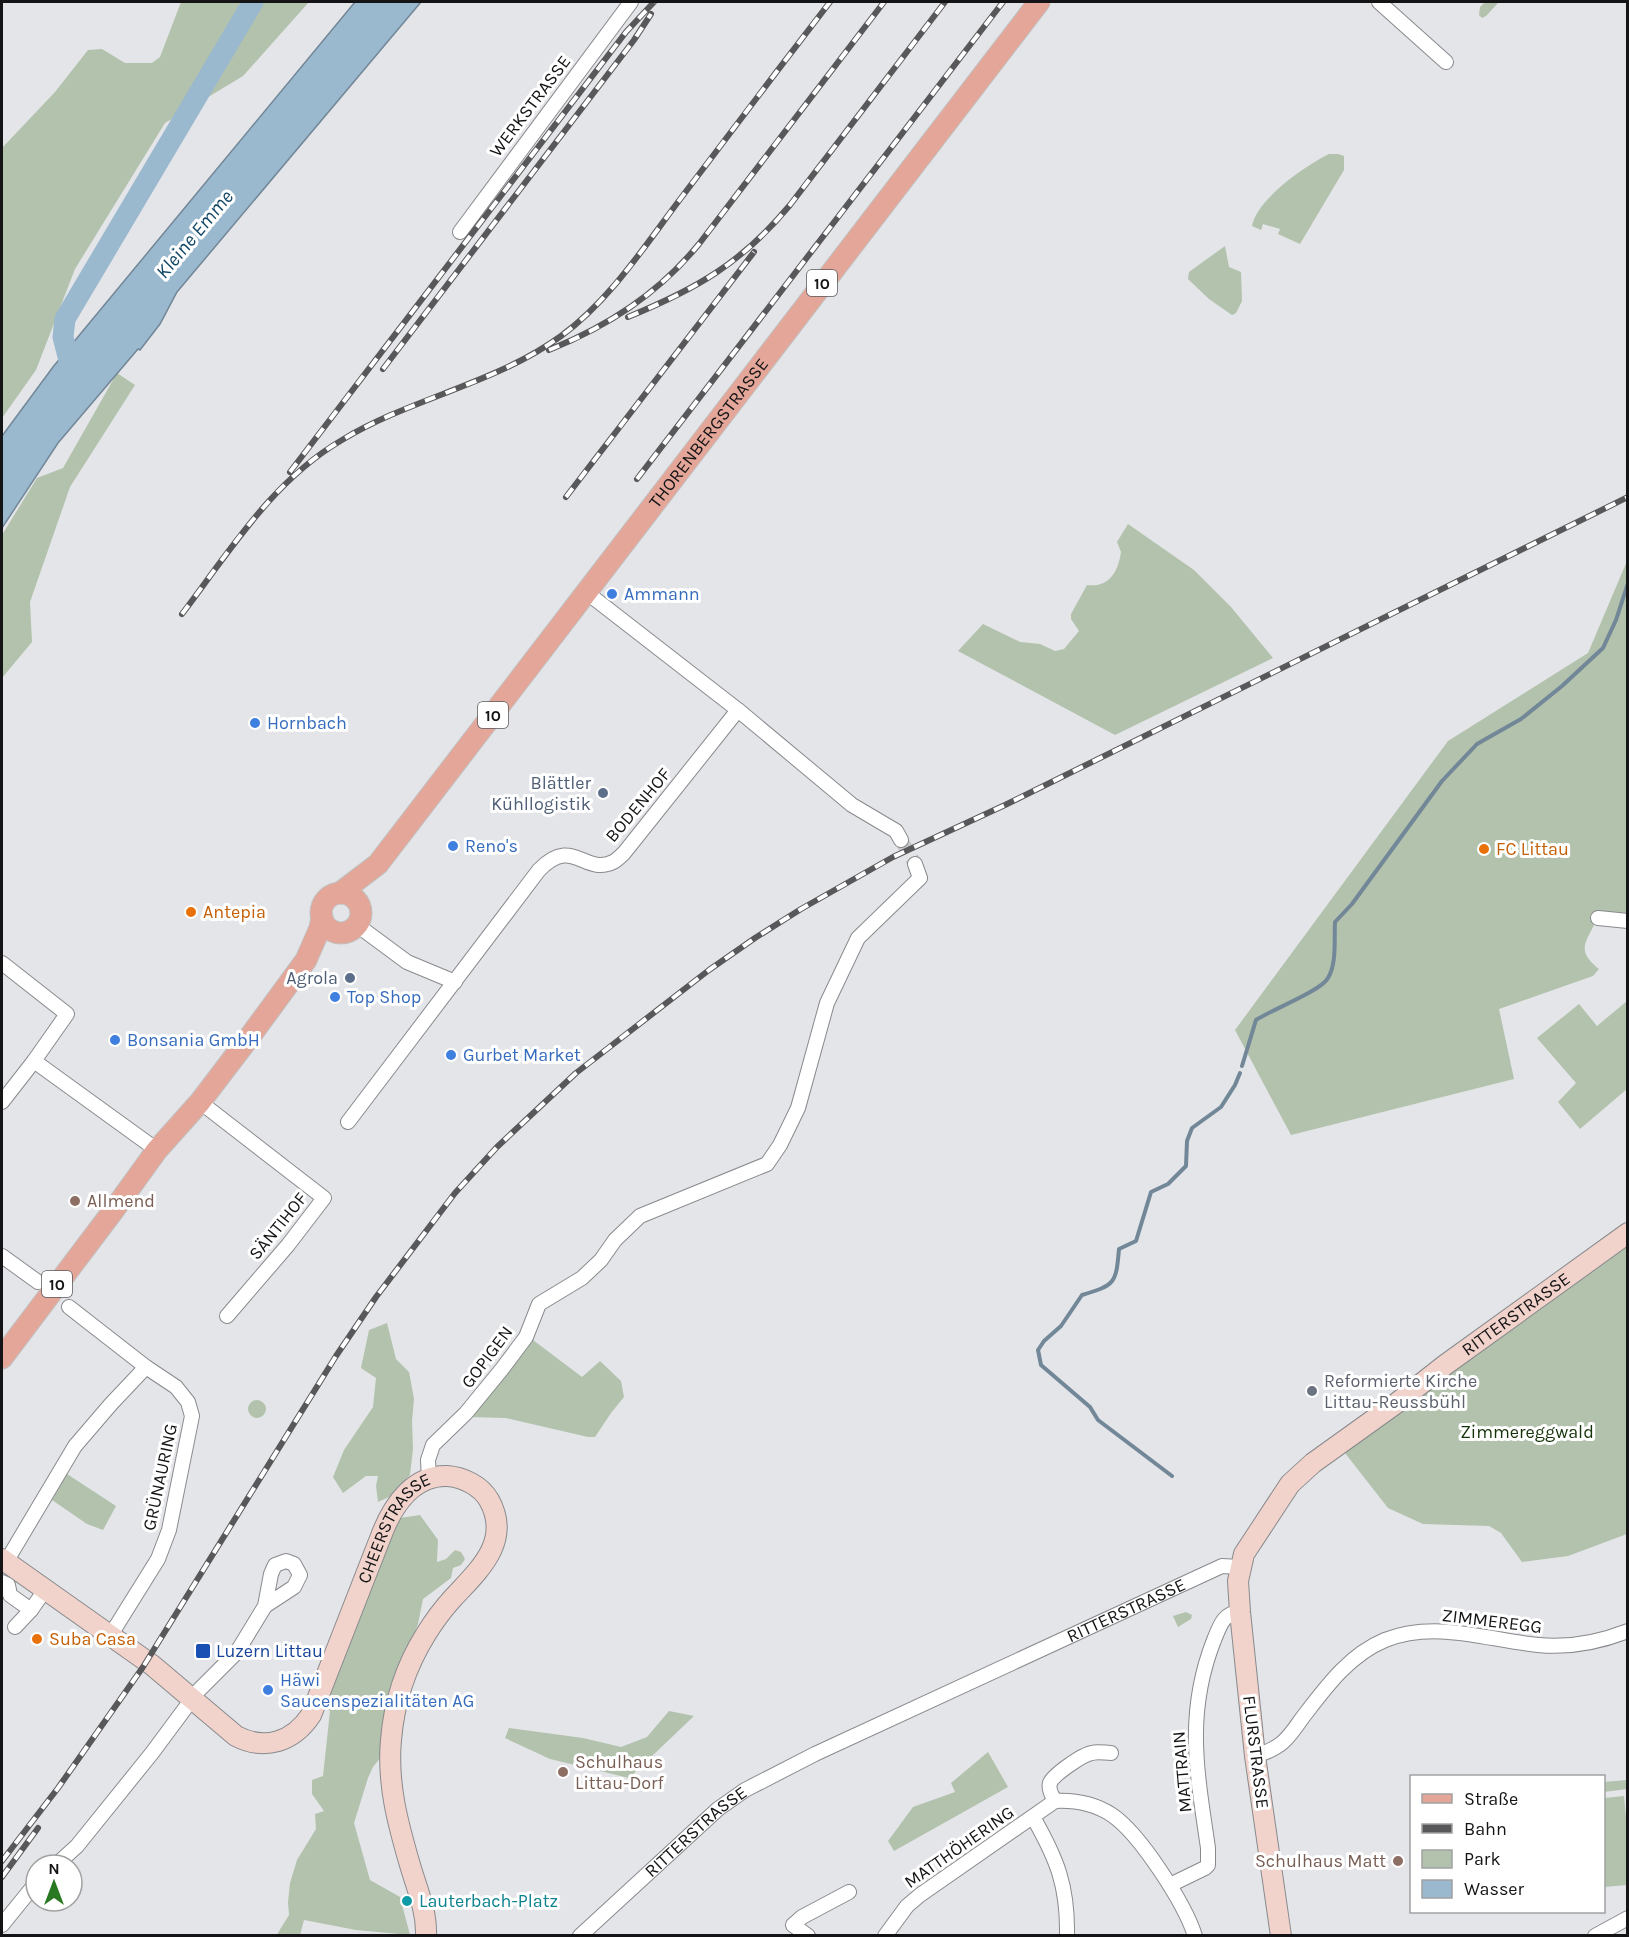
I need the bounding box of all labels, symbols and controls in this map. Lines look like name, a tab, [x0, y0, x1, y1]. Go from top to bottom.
street label: WERKSTRASSE	[485, 51, 575, 161]
water label: Kleine Emme	[151, 186, 238, 283]
road number: 10	[807, 270, 837, 296]
street label: THORENBERGSTRASSE	[644, 354, 773, 512]
place label: Ammann	[624, 583, 700, 605]
marker: Ammann	[605, 587, 619, 601]
road number: 10	[478, 702, 508, 728]
place label: Hornbach	[267, 712, 347, 734]
marker: Hornbach	[248, 716, 262, 730]
street label: BODENHOF	[601, 763, 675, 847]
place label: Blättler Kühllogistik	[491, 772, 591, 815]
marker: Blättler Kühllogistik	[596, 786, 610, 800]
place label: Reno's	[465, 835, 518, 857]
place label: FC Littau	[1496, 838, 1569, 860]
marker: Reno's	[446, 839, 460, 853]
marker: FC Littau	[1477, 842, 1491, 856]
place label: Antepia	[203, 901, 266, 923]
marker: Antepia	[184, 905, 198, 919]
place label: Agrola	[286, 967, 338, 989]
marker: Agrola	[343, 971, 357, 985]
place label: Top Shop	[347, 986, 421, 1008]
marker: Top Shop	[328, 990, 342, 1004]
place label: Bonsania GmbH	[127, 1029, 260, 1051]
marker: Bonsania GmbH	[108, 1033, 122, 1047]
place label: Gurbet Market	[463, 1044, 581, 1066]
marker: Gurbet Market	[444, 1048, 458, 1062]
street label: SÄNTIHOF	[244, 1188, 312, 1264]
place label: Allmend	[87, 1190, 155, 1212]
marker: Allmend	[68, 1194, 82, 1208]
street label: RITTERSTRASSE	[1457, 1267, 1574, 1360]
road number: 10	[42, 1271, 72, 1297]
street label: GOPIGEN	[456, 1322, 518, 1392]
place label: Reformierte Kirche Littau-Reussbühl	[1324, 1370, 1477, 1413]
marker: Reformierte Kirche Littau-Reussbühl	[1305, 1384, 1319, 1398]
park label: Zimmereggwald	[1460, 1421, 1594, 1443]
street label: GRÜNAURING	[138, 1422, 182, 1532]
street label: CHEERSTRASSE	[353, 1468, 434, 1586]
street label: RITTERSTRASSE	[1063, 1573, 1189, 1647]
street label: ZIMMEREGG	[1441, 1604, 1543, 1638]
place label: Suba Casa	[49, 1628, 136, 1650]
marker: Suba Casa	[30, 1632, 44, 1646]
place label: Luzern Littau	[216, 1640, 323, 1662]
marker: Luzern Littau	[194, 1642, 212, 1660]
place label: Häwi Saucenspezialitäten AG	[280, 1669, 474, 1712]
marker: Häwi Saucenspezialitäten AG	[261, 1683, 275, 1697]
street label: FLURSTRASSE	[1238, 1694, 1274, 1810]
street label: MATTRAIN	[1167, 1730, 1197, 1814]
place label: Schulhaus Littau-Dorf	[575, 1751, 665, 1794]
marker: Schulhaus Littau-Dorf	[556, 1765, 570, 1779]
legend	[1410, 1775, 1605, 1913]
street label: RITTERSTRASSE	[640, 1781, 751, 1882]
text: Straße	[1464, 1788, 1518, 1810]
street label: MATTHÖHERING	[900, 1801, 1018, 1893]
text: Bahn	[1464, 1818, 1507, 1840]
text: Park	[1464, 1848, 1501, 1870]
place label: Schulhaus Matt	[1255, 1850, 1386, 1872]
north arrow	[24, 1853, 84, 1913]
marker: Schulhaus Matt	[1391, 1854, 1405, 1868]
text: N	[48, 1859, 60, 1878]
text: Wasser	[1464, 1878, 1525, 1900]
place label: Lauterbach-Platz	[419, 1890, 558, 1912]
marker: Lauterbach-Platz	[400, 1894, 414, 1908]

